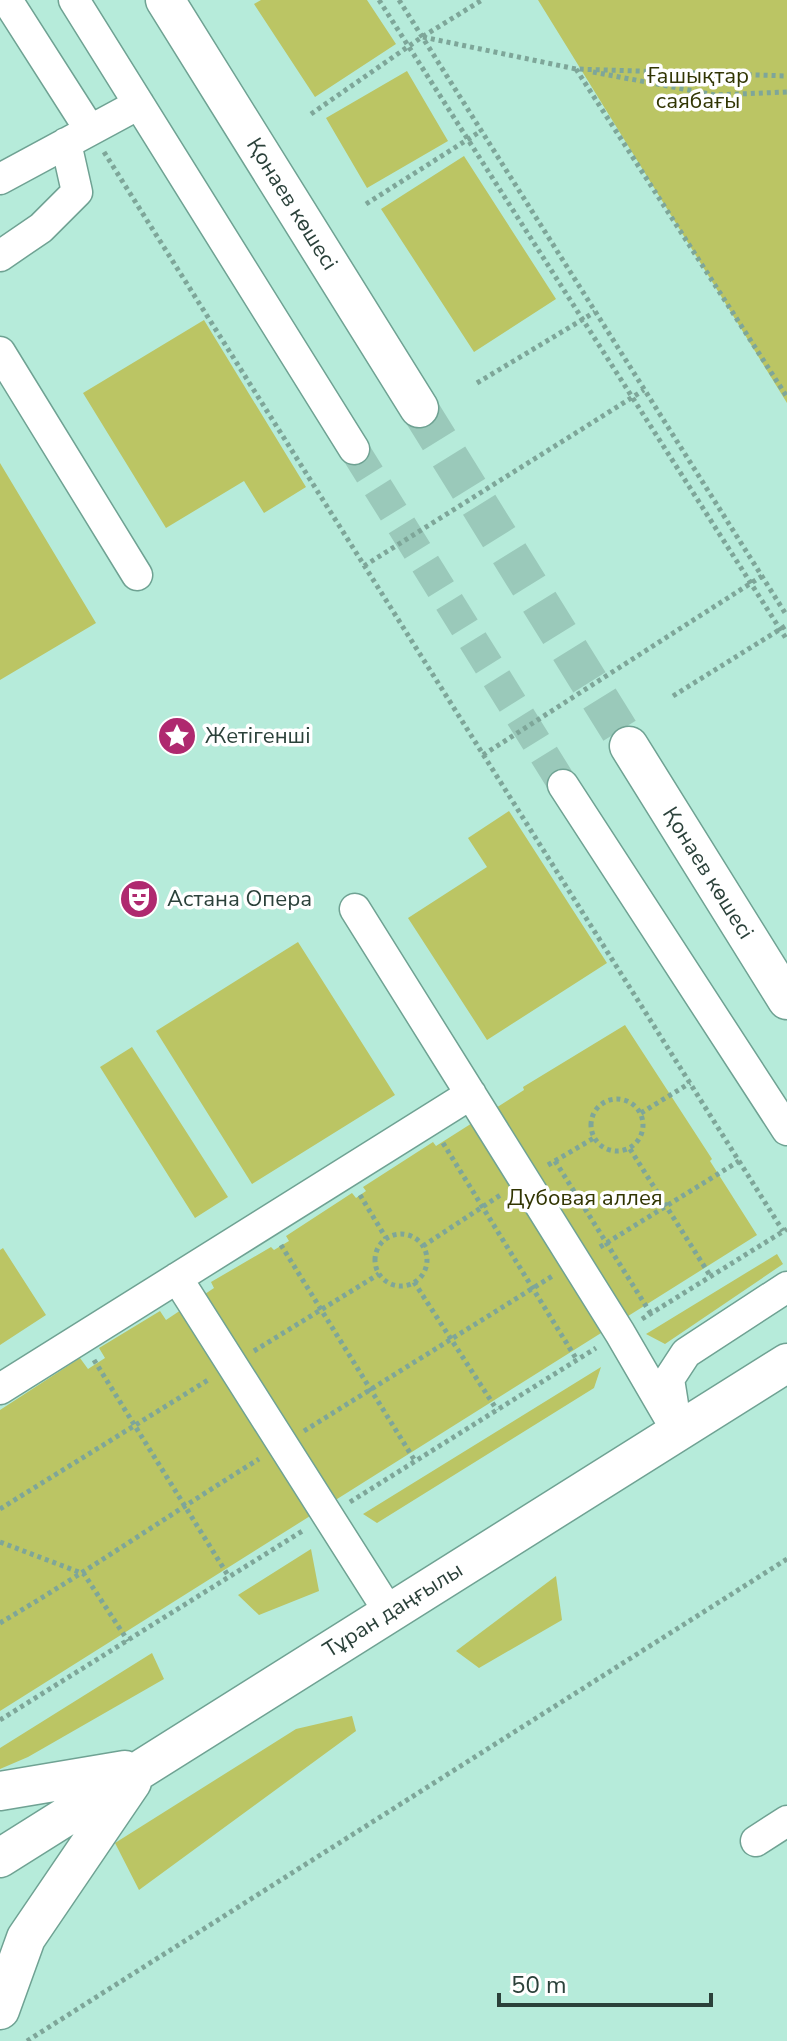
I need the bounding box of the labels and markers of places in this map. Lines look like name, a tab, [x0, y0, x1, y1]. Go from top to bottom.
place icon: Жетігенші	[156, 715, 198, 757]
place label: Жетігенші	[205, 721, 310, 751]
theatre icon: Астана Опера	[118, 878, 160, 920]
place label: Астана Опера	[167, 884, 312, 914]

